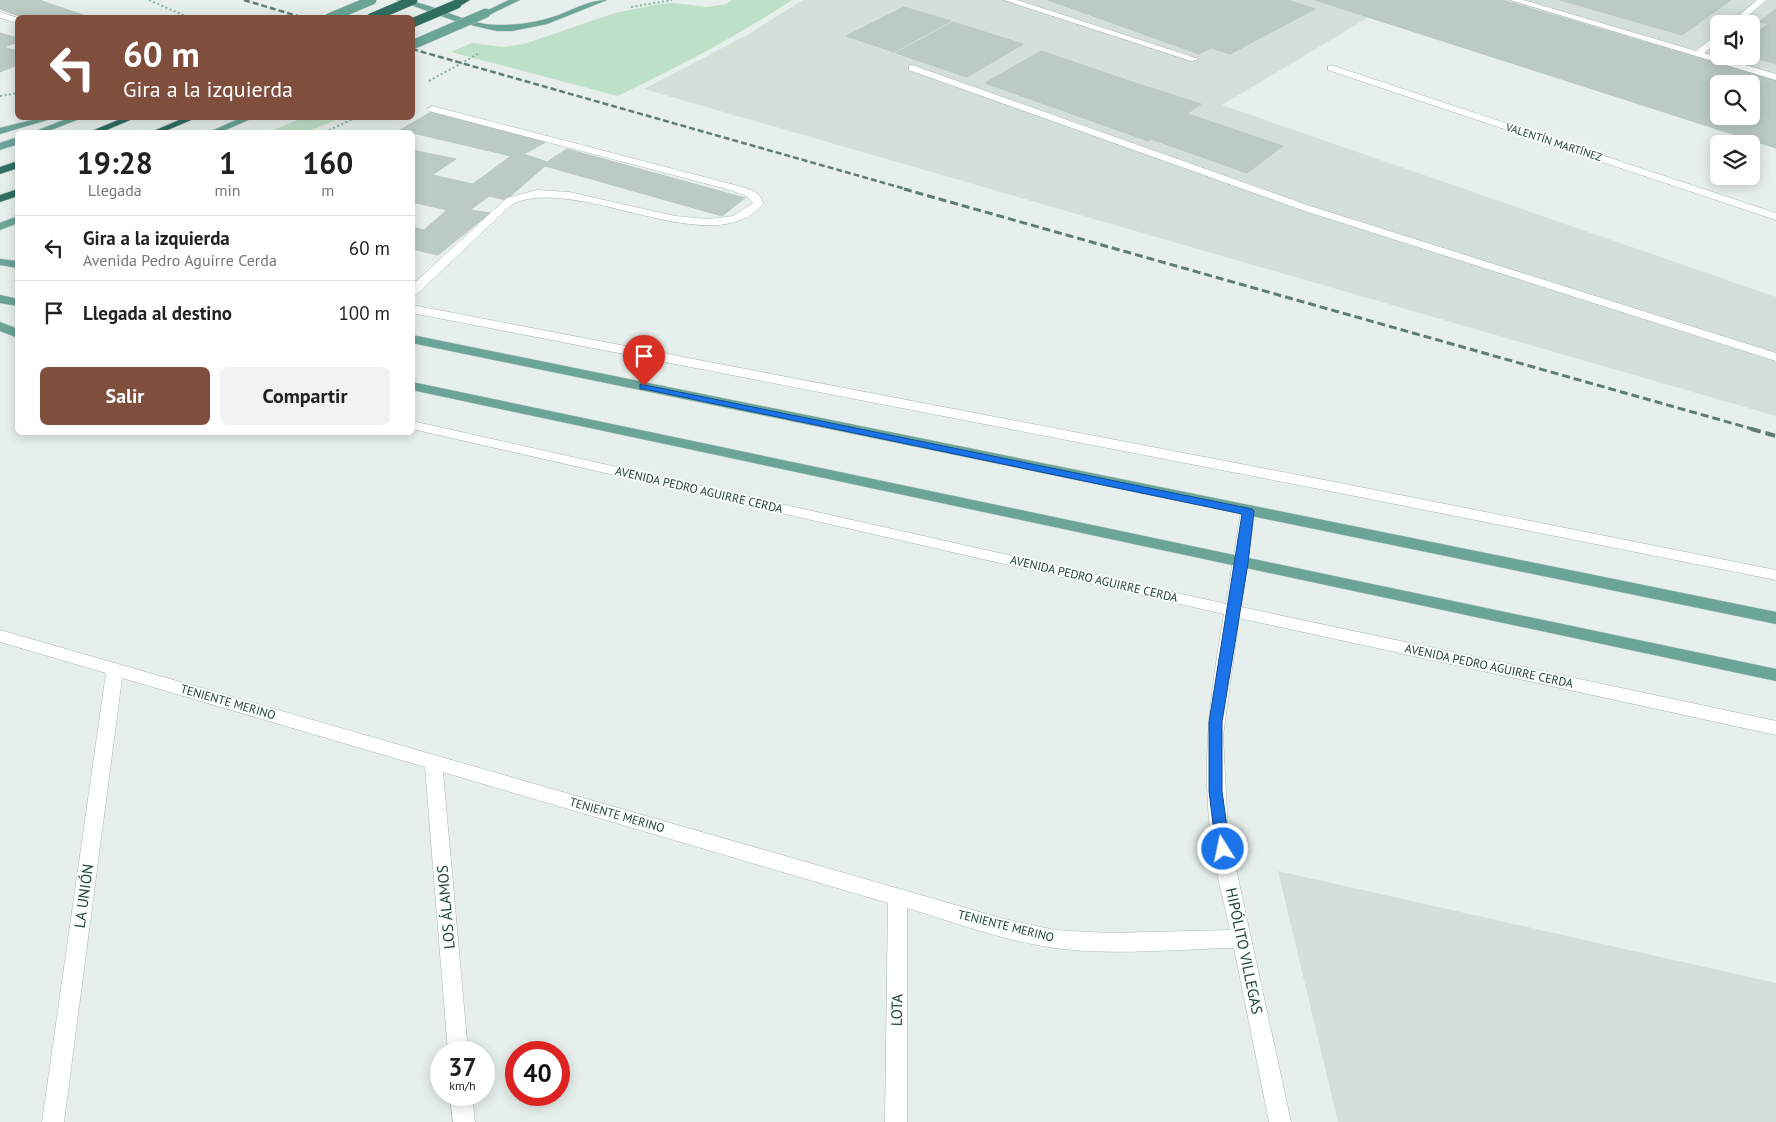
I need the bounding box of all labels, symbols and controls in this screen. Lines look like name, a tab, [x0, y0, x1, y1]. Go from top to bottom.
map controls	[1710, 15, 1760, 185]
button: sound	[1710, 15, 1760, 65]
text: 60 m	[123, 31, 200, 77]
icon: left	[40, 35, 105, 100]
text: Gira a la izquierda	[123, 75, 293, 103]
button: search	[1710, 75, 1760, 125]
street label: VALENTÍN MARTÍNEZ	[1503, 120, 1604, 164]
button: layers	[1710, 135, 1760, 185]
text: 19:28	[77, 143, 153, 182]
text: 1	[219, 143, 236, 182]
text: 160	[302, 143, 353, 182]
text: Llegada	[88, 180, 142, 200]
text: min	[215, 180, 241, 200]
text: m	[321, 180, 334, 200]
text: Gira a la izquierda	[83, 226, 230, 250]
icon: left	[40, 234, 68, 262]
text: 60 m	[349, 236, 390, 260]
text: Avenida Pedro Aguirre Cerda	[83, 250, 277, 270]
icon: arrive	[40, 299, 68, 327]
text: Llegada al destino	[83, 301, 232, 325]
text: 100 m	[338, 301, 390, 325]
pin	[623, 335, 665, 386]
icon: arrive	[630, 342, 658, 370]
button: Salir	[40, 367, 210, 425]
button: Compartir	[220, 367, 390, 425]
street label: AVENIDA PEDRO AGUIRRE CERDA	[614, 463, 784, 516]
street label: AVENIDA PEDRO AGUIRRE CERDA	[1009, 552, 1179, 605]
street label: AVENIDA PEDRO AGUIRRE CERDA	[1404, 640, 1575, 691]
street label: TENIENTE MERINO	[179, 681, 277, 722]
street label: TENIENTE MERINO	[568, 794, 666, 835]
position arrow	[1196, 822, 1248, 874]
street label: LA UNIÓN	[70, 863, 97, 929]
street label: LOS ÁLAMOS	[432, 864, 459, 950]
street label: HIPÓLITO VILLEGAS	[1222, 886, 1267, 1016]
street label: TENIENTE MERINO	[957, 906, 1056, 945]
street label: LOTA	[887, 993, 906, 1026]
speed limit sign: 40	[505, 1041, 570, 1106]
text: 37	[448, 1051, 477, 1083]
text: km/h	[449, 1078, 476, 1093]

